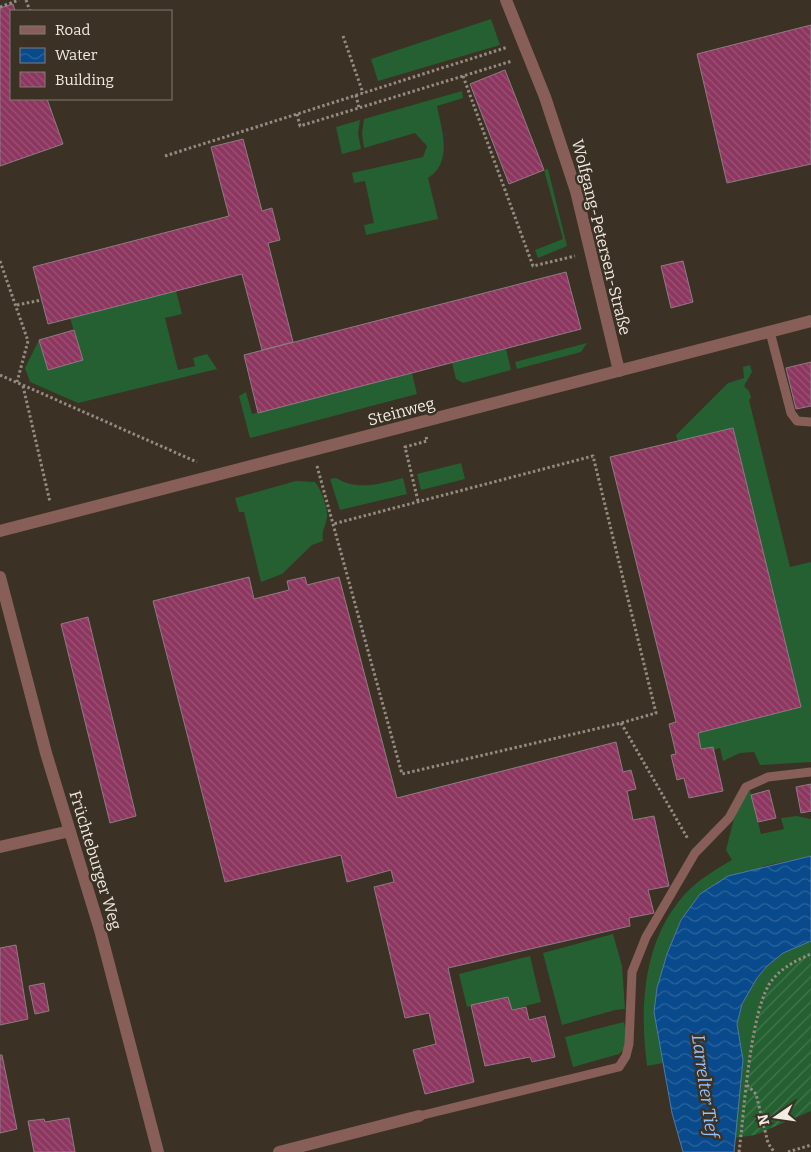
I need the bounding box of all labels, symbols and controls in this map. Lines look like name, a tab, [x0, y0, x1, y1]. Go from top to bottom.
legend	[10, 10, 172, 100]
text: Road	[55, 21, 90, 39]
text: Water	[55, 46, 98, 64]
text: Building	[55, 71, 114, 89]
street label: Wolfgang-Petersen-Straße	[568, 137, 635, 337]
street label: Steinweg	[366, 393, 437, 430]
street label: Früchteburger Weg	[65, 788, 126, 932]
water label: Larrelter Tief	[687, 1033, 724, 1142]
north arrow	[751, 1092, 801, 1142]
text: N	[754, 1112, 773, 1127]

